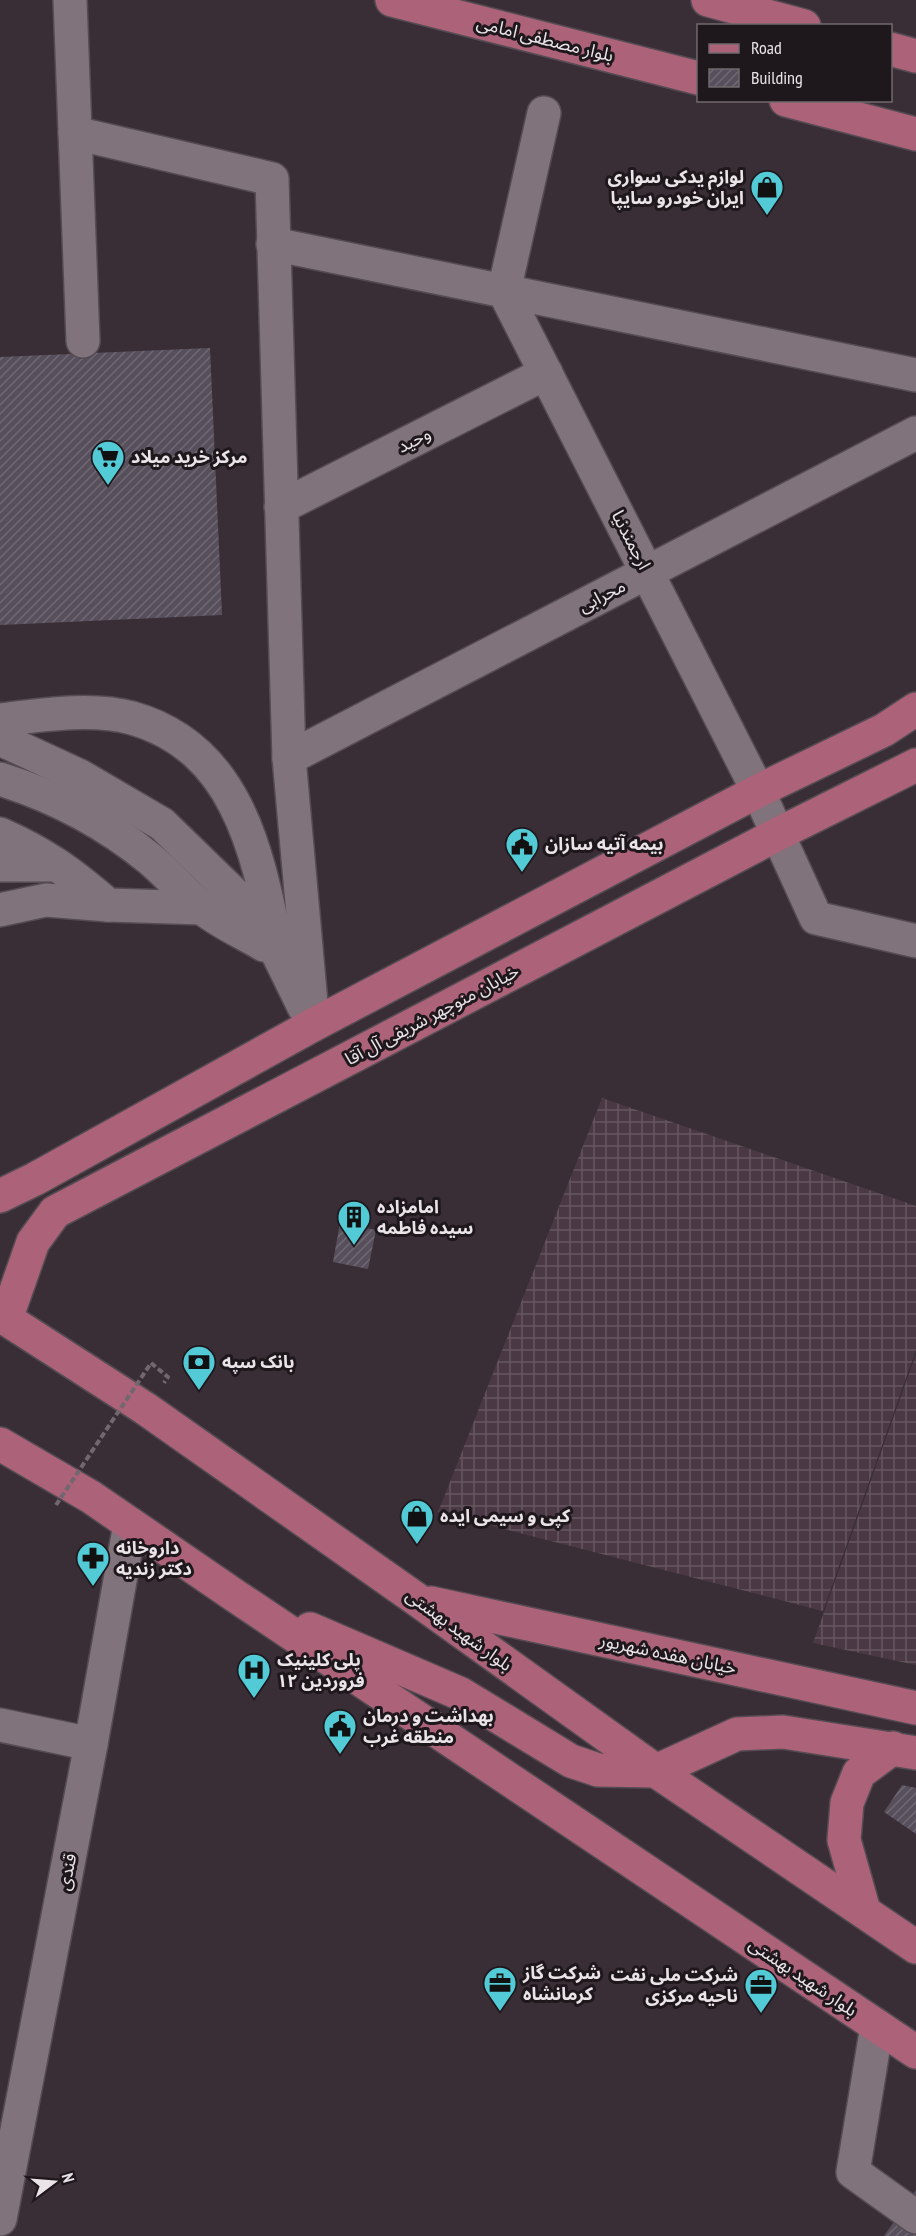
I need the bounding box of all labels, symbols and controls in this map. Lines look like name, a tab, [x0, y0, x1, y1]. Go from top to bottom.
street label: بلوار مصطفی امامی	[474, 10, 616, 67]
legend	[697, 24, 892, 102]
text: Road	[751, 36, 782, 59]
text: Building	[751, 66, 803, 89]
place label: لوازم یدکی سواری ایران خودرو سایپا	[608, 165, 744, 210]
shop icon: لوازم یدکی سواری ایران خودرو سایپا	[749, 169, 785, 216]
street label: وحید	[393, 421, 435, 458]
supermarket icon: مرکز خرید میلاد	[90, 439, 126, 486]
place label: مرکز خرید میلاد	[131, 445, 248, 468]
street label: ارجمندنیا	[607, 506, 656, 573]
street label: محرابی	[574, 574, 629, 617]
public building icon: بیمه آتیه سازان	[504, 826, 540, 873]
place label: بیمه آتیه سازان	[545, 832, 663, 855]
street label: خیابان منوچهر شریفی آل آقا	[341, 959, 523, 1070]
place label: امامزاده سیده فاطمه	[377, 1195, 473, 1239]
building icon: امامزاده سیده فاطمه	[336, 1199, 372, 1246]
bank icon: بانک سپه	[181, 1344, 217, 1391]
place label: بانک سپه	[222, 1350, 294, 1374]
shop icon: کپی و سیمی ایده	[399, 1498, 435, 1545]
place label: کپی و سیمی ایده	[440, 1504, 571, 1528]
place label: داروخانه دکتر زندیه	[116, 1536, 192, 1580]
pharmacy icon: داروخانه دکتر زندیه	[75, 1540, 111, 1587]
street label: بلوار شهید بهشتی	[402, 1583, 517, 1676]
street label: خیابان هفده شهریور	[597, 1628, 738, 1679]
place label: پلی کلینیک ۱۲ فروردین	[277, 1648, 365, 1692]
hospital icon: پلی کلینیک ۱۲ فروردین	[236, 1652, 272, 1699]
place label: بهداشت و درمان منطقه غرب	[363, 1704, 494, 1748]
public building icon: بهداشت و درمان منطقه غرب	[322, 1708, 358, 1755]
street label: قندی	[52, 1851, 81, 1892]
street label: بلوار شهید بهشتی	[745, 1932, 862, 2021]
place label: شرکت گاز کرمانشاه	[522, 1961, 601, 2005]
place label: شرکت ملی نفت ناحیه مرکزی	[611, 1963, 738, 2007]
office icon: شرکت گاز کرمانشاه	[482, 1965, 518, 2012]
office icon: شرکت ملی نفت ناحیه مرکزی	[743, 1967, 779, 2014]
north arrow	[24, 2152, 84, 2212]
text: N	[58, 2171, 79, 2185]

